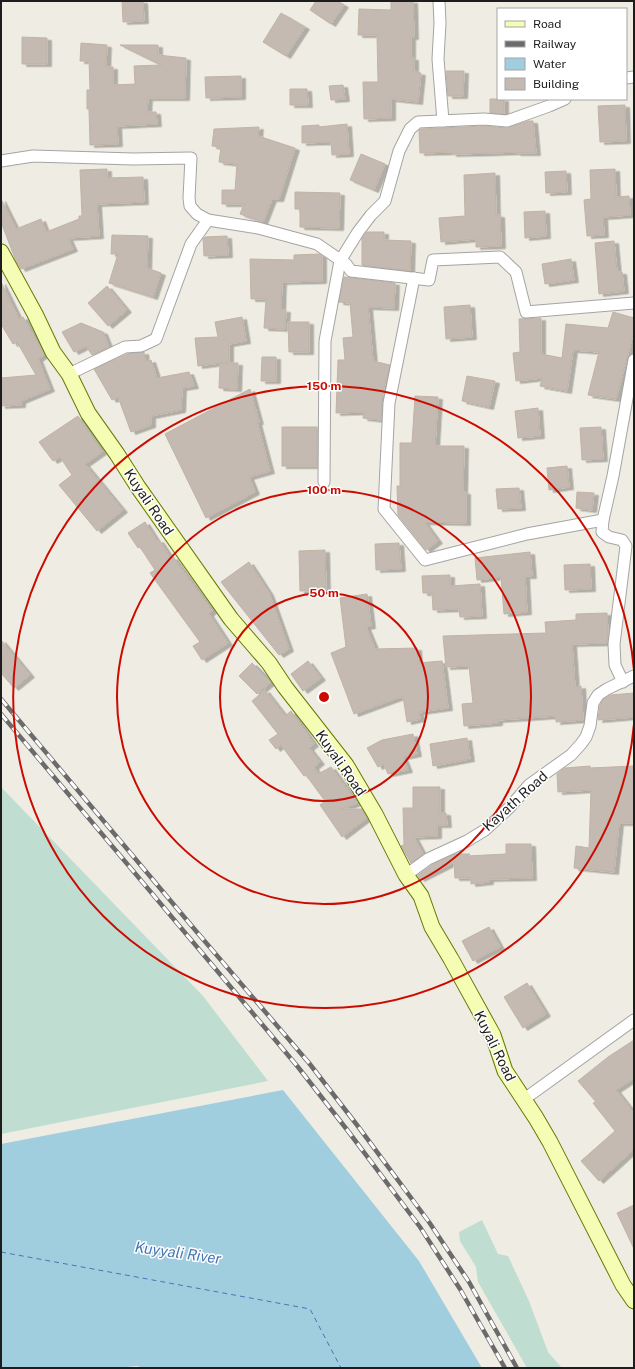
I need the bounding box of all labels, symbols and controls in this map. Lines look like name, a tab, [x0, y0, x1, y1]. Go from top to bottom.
legend	[497, 8, 627, 100]
text: Road	[533, 17, 561, 31]
text: Railway	[533, 37, 577, 51]
text: Water	[533, 57, 567, 71]
text: Building	[533, 77, 579, 91]
text: 150 m	[307, 379, 341, 393]
street label: Kuyali Road	[121, 466, 177, 538]
text: 100 m	[307, 483, 341, 497]
text: 50 m	[309, 586, 339, 600]
centre of rings	[317, 690, 331, 704]
street label: Kuyali Road	[313, 727, 369, 799]
street label: Kayath Road	[479, 768, 551, 834]
street label: Kuyali Road	[471, 1008, 519, 1084]
water label: Kuyyali River	[134, 1238, 223, 1267]

